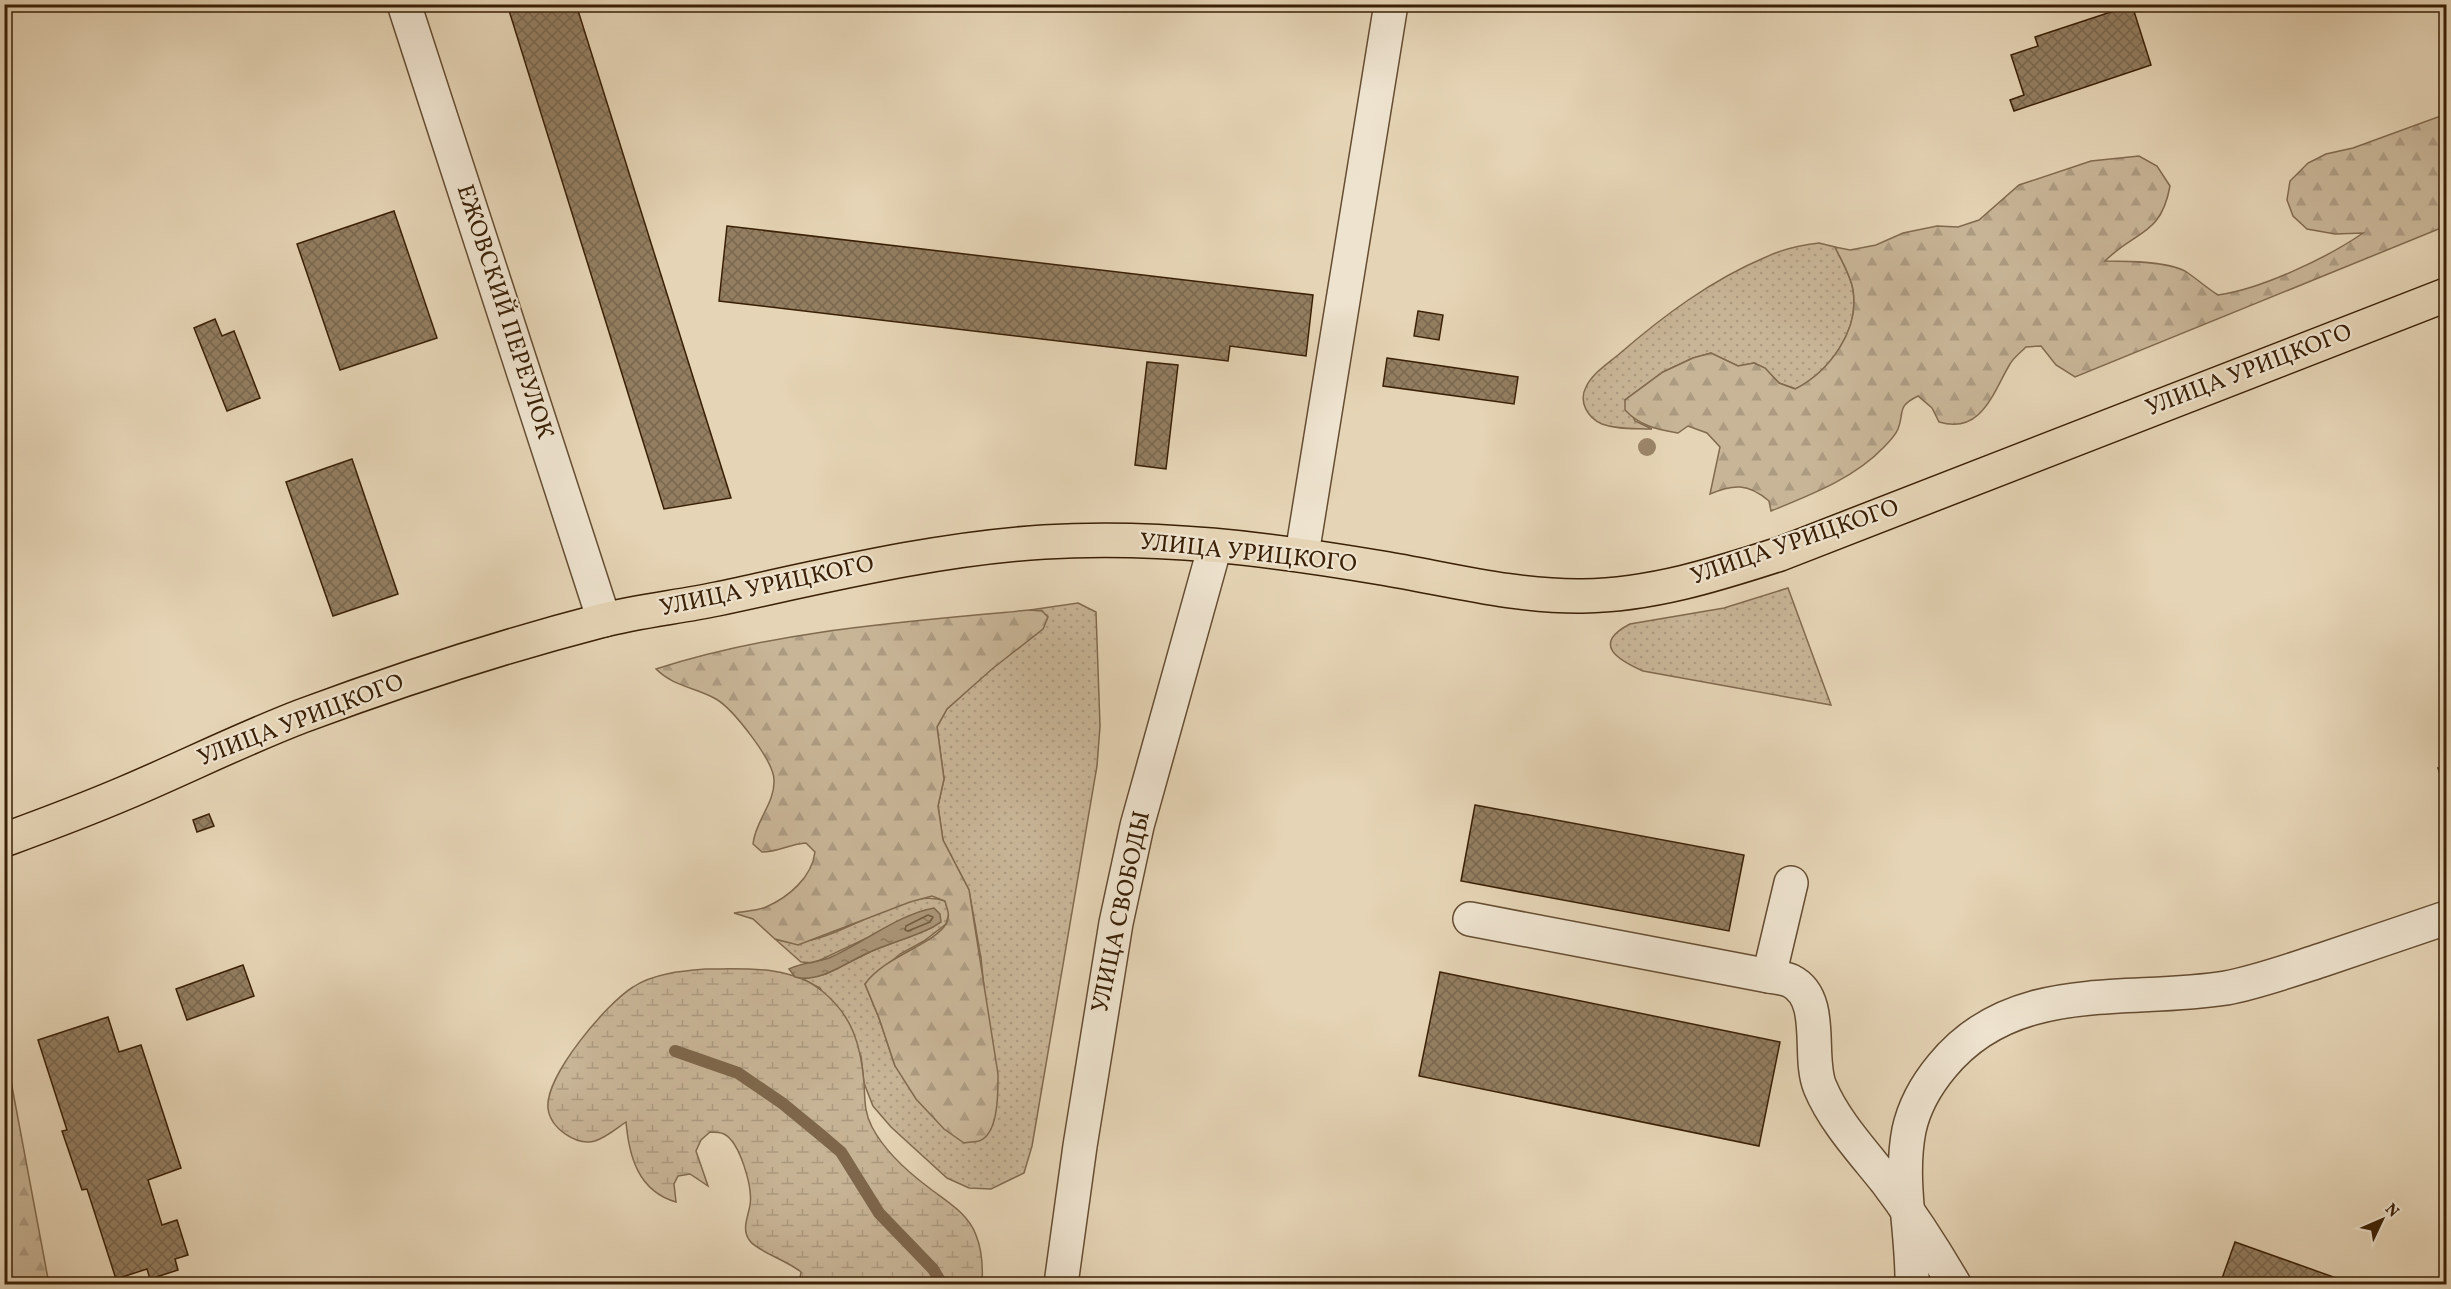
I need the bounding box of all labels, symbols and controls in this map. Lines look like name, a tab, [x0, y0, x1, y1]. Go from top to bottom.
street label: ЕЖОВСКИЙ ПЕРЕУЛОК	[447, 180, 561, 444]
street label: УЛИЦА УРИЦКОГО	[2141, 316, 2357, 426]
street label: УЛИЦА УРИЦКОГО	[1686, 491, 1904, 595]
street label: УЛИЦА УРИЦКОГО	[1138, 526, 1358, 582]
street label: УЛИЦА УРИЦКОГО	[657, 548, 877, 626]
street label: УЛИЦА УРИЦКОГО	[193, 666, 409, 776]
street label: УЛИЦА СВОБОДЫ	[1084, 808, 1160, 1016]
north arrow	[2352, 1190, 2412, 1250]
text: N	[2379, 1199, 2404, 1223]

